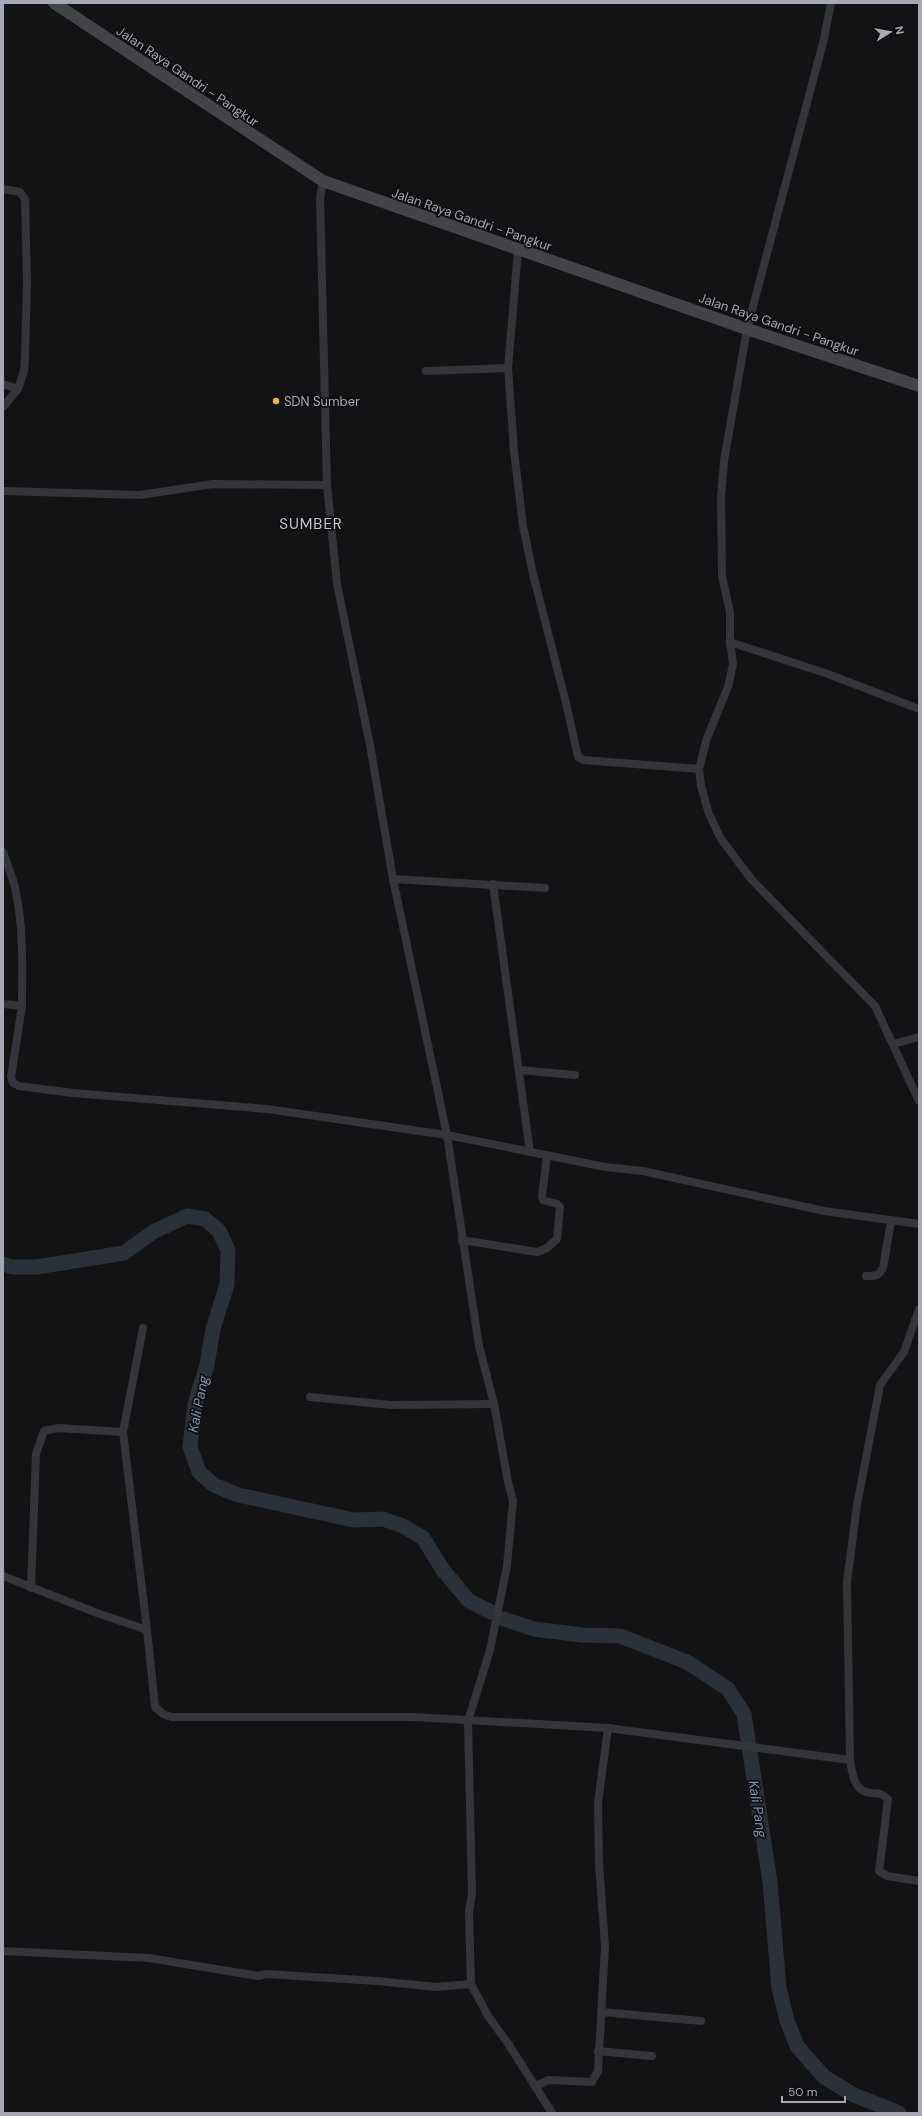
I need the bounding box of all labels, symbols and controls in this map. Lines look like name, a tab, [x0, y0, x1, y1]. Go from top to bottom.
north arrow	[870, 12, 910, 52]
street label: Jalan Raya Gandri - Pangkur	[113, 22, 262, 131]
text: N	[892, 25, 907, 35]
street label: Jalan Raya Gandri - Pangkur	[389, 184, 554, 255]
street label: Jalan Raya Gandri - Pangkur	[696, 289, 861, 360]
place label: SDN Sumber	[284, 393, 360, 410]
marker: SDN Sumber	[271, 396, 281, 406]
district label: SUMBER	[279, 514, 343, 534]
water label: Kali Pang	[184, 1374, 212, 1434]
water label: Kali Pang	[745, 1779, 771, 1839]
scale bar	[782, 2078, 845, 2104]
text: 50 m	[788, 2084, 817, 2100]

